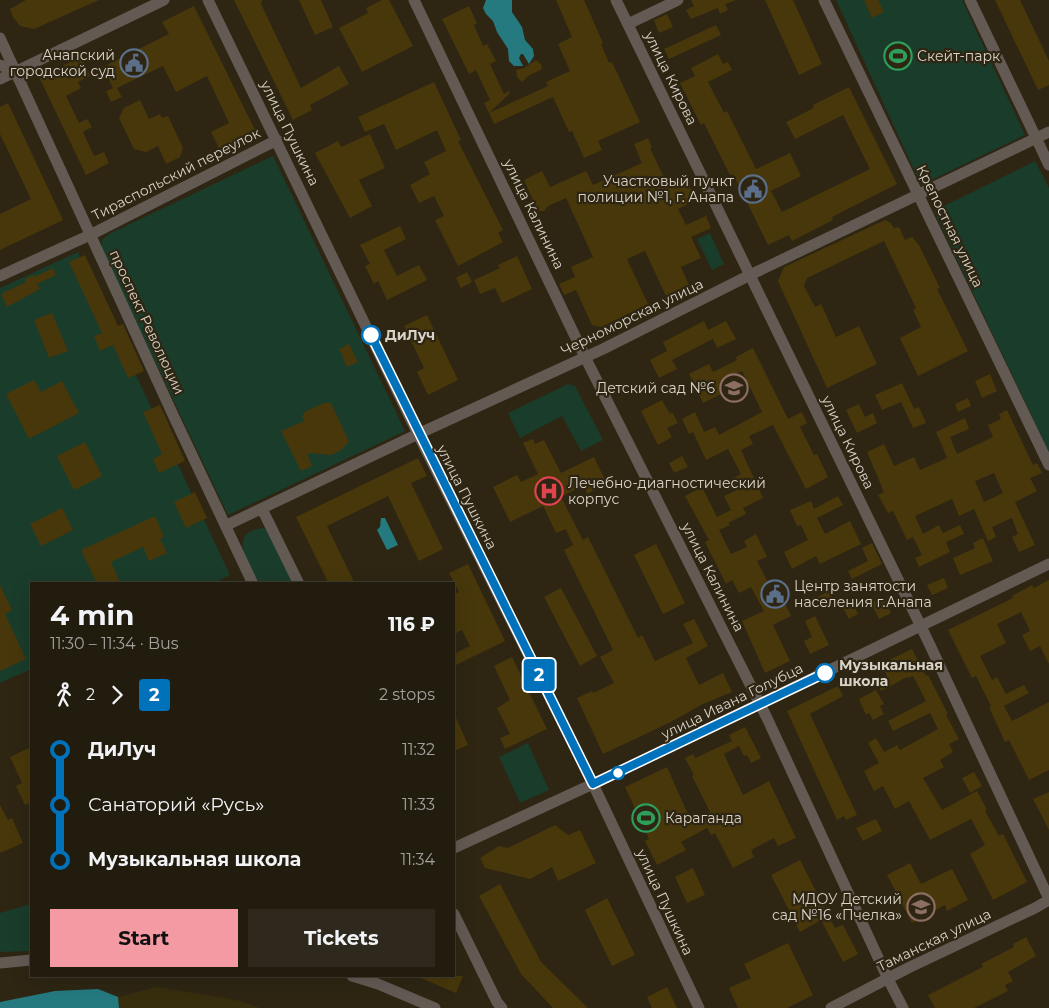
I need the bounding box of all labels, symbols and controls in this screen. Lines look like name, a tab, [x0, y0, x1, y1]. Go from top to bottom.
street label: улица Кирова	[640, 27, 701, 128]
sports icon: Скейт-парк	[883, 41, 913, 71]
place label: Анапский городской суд	[10, 46, 115, 80]
place label: Скейт-парк	[917, 47, 1000, 65]
public building icon: Анапский городской суд	[119, 48, 149, 78]
street label: улица Пушкина	[256, 76, 323, 189]
street label: Тираспольский переулок	[89, 124, 263, 224]
street label: улица Калинина	[499, 155, 568, 272]
street label: Крепостная улица	[913, 162, 987, 290]
place label: Участковый пункт полиции №1, г. Анапа	[578, 172, 734, 206]
public building icon: Участковый пункт полиции №1, г. Анапа	[738, 174, 768, 204]
street label: проспект Революции	[106, 247, 188, 397]
street label: Черноморская улица	[558, 275, 706, 359]
marker: ДиЛуч	[361, 325, 381, 345]
place label: ДиЛуч	[385, 326, 435, 344]
school or university icon: Детский сад №6	[719, 373, 749, 403]
place label: Детский сад №6	[596, 379, 715, 397]
street label: улица Кирова	[817, 391, 878, 492]
street label: улица Пушкина	[432, 441, 501, 552]
place label: Лечебно-диагностический корпус	[568, 474, 766, 508]
hospital icon: Лечебно-диагностический корпус	[534, 476, 564, 506]
street label: улица Калинина	[677, 518, 748, 635]
place label: Центр занятости населения г.Анапа	[794, 577, 932, 611]
public building icon: Центр занятости населения г.Анапа	[760, 579, 790, 609]
text: 4 min	[50, 598, 134, 632]
text: 116 ₽	[388, 613, 435, 636]
text: 11:30 – 11:34 · Bus	[50, 634, 179, 653]
place label: Музыкальная школа	[839, 656, 943, 690]
line badge: 2	[523, 659, 555, 691]
street label: улица Ивана Голубца	[657, 659, 806, 744]
marker: Музыкальная школа	[815, 663, 835, 683]
text: 2	[534, 664, 544, 686]
icon: walk	[50, 681, 78, 709]
icon: forward	[103, 681, 131, 709]
text: 2	[149, 684, 160, 706]
text: 2	[86, 685, 95, 704]
text: 2 stops	[379, 685, 435, 704]
text: ДиЛуч	[88, 738, 156, 761]
text: 11:32	[402, 740, 435, 759]
unlabelled marker	[611, 766, 625, 780]
text: Санаторий «Русь»	[88, 793, 264, 816]
text: 11:33	[402, 795, 435, 814]
sports icon: Караганда	[631, 803, 661, 833]
place label: Караганда	[665, 809, 742, 827]
street label: улица Пушкина	[632, 845, 697, 958]
text: Музыкальная школа	[88, 848, 301, 871]
text: 11:34	[400, 850, 435, 869]
place label: МДОУ Детский сад №16 «Пчелка»	[772, 890, 902, 924]
school or university icon: МДОУ Детский сад №16 «Пчелка»	[906, 892, 936, 922]
street label: Таманская улица	[874, 905, 994, 975]
button: Start	[50, 909, 238, 967]
button: Tickets	[248, 909, 435, 967]

